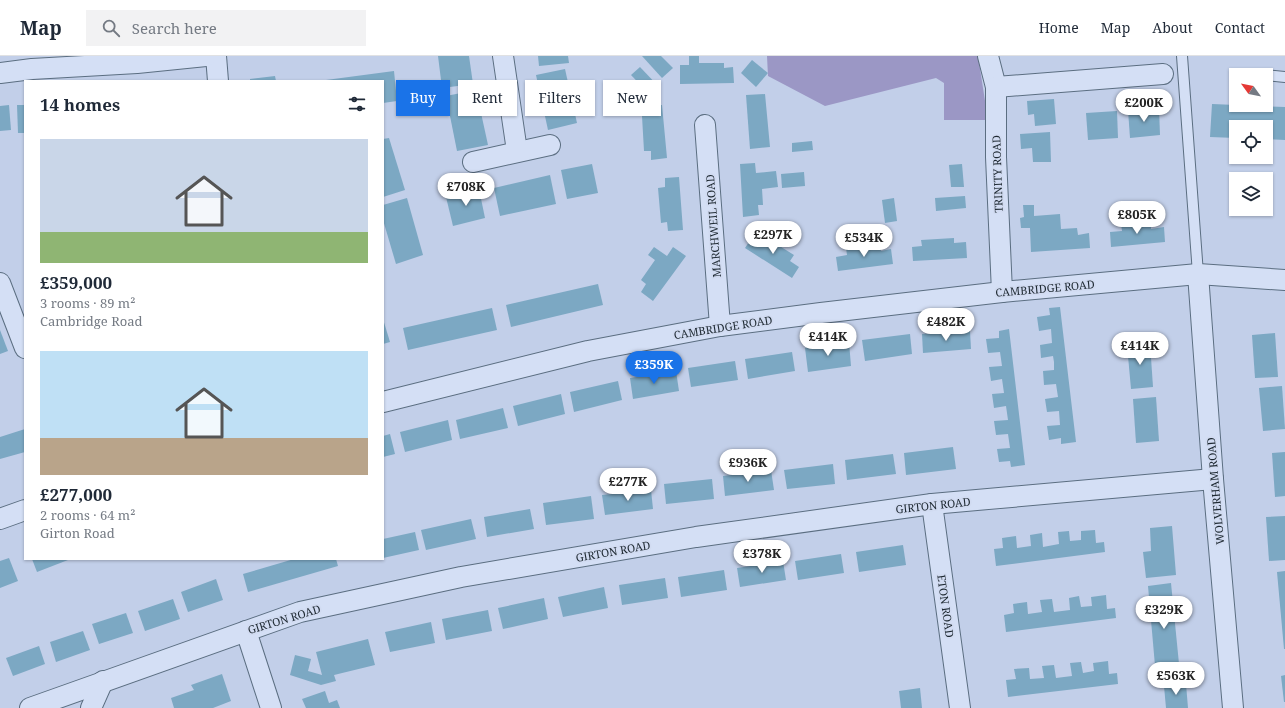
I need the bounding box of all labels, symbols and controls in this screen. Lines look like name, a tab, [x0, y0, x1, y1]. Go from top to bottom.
search box	[86, 10, 366, 46]
text: Map	[20, 15, 62, 41]
icon: search	[100, 17, 122, 39]
text: Search here	[132, 18, 217, 38]
text: Home	[1039, 18, 1079, 37]
text: Map	[1101, 18, 1130, 37]
text: About	[1152, 18, 1193, 37]
text: Contact	[1215, 18, 1265, 37]
north arrow	[1229, 68, 1273, 112]
map controls	[1229, 68, 1273, 216]
chip: Buy	[396, 80, 450, 116]
chip: Rent	[458, 80, 517, 116]
chip: Filters	[525, 80, 595, 116]
chip: New	[603, 80, 661, 116]
pin: £200K	[1116, 89, 1172, 123]
text: 14 homes	[40, 93, 120, 116]
icon: filters	[346, 93, 368, 115]
text: £200K	[1125, 93, 1163, 111]
button: locate	[1229, 120, 1273, 164]
street label: TRINITY ROAD	[988, 135, 1006, 213]
icon: home	[168, 165, 240, 237]
button: layers	[1229, 172, 1273, 216]
pin: £708K	[438, 173, 494, 207]
street label: MARCHWEIL ROAD	[702, 174, 724, 278]
text: £708K	[447, 177, 485, 195]
pin: £805K	[1109, 201, 1165, 235]
text: £805K	[1118, 205, 1156, 223]
pin: £297K	[745, 221, 801, 255]
pin: £534K	[836, 224, 892, 258]
text: £297K	[754, 225, 792, 243]
text: £534K	[845, 228, 883, 246]
text: £359,000	[40, 271, 112, 294]
street label: CAMBRIDGE ROAD	[995, 276, 1095, 300]
text: 3 rooms · 89 m²	[40, 294, 135, 312]
pin: £482K	[918, 308, 974, 342]
text: Cambridge Road	[40, 312, 143, 330]
street label: CAMBRIDGE ROAD	[673, 312, 773, 342]
text: £482K	[927, 312, 965, 330]
pin: £414K	[800, 323, 856, 357]
text: £414K	[809, 327, 847, 345]
pin: £414K	[1112, 332, 1168, 366]
text: £414K	[1121, 336, 1159, 354]
pin: £359K	[626, 351, 682, 385]
text: £359K	[635, 355, 673, 373]
icon: home	[168, 377, 240, 449]
street label: WOLVERHAM ROAD	[1203, 437, 1227, 545]
pin: £936K	[720, 449, 776, 483]
text: £936K	[729, 453, 767, 471]
pin: £277K	[600, 468, 656, 502]
text: £277K	[609, 472, 647, 490]
text: £277,000	[40, 483, 112, 506]
street label: GIRTON ROAD	[895, 494, 971, 516]
text: 2 rooms · 64 m²	[40, 506, 135, 524]
text: Girton Road	[40, 524, 115, 542]
street label: GIRTON ROAD	[575, 537, 651, 565]
pin: £378K	[734, 540, 790, 574]
text: £378K	[743, 544, 781, 562]
street label: ETON ROAD	[934, 574, 958, 638]
pin: £329K	[1136, 596, 1192, 630]
text: £329K	[1145, 600, 1183, 618]
street label: GIRTON ROAD	[246, 601, 322, 637]
pin: £563K	[1148, 662, 1204, 696]
text: £563K	[1157, 666, 1195, 684]

